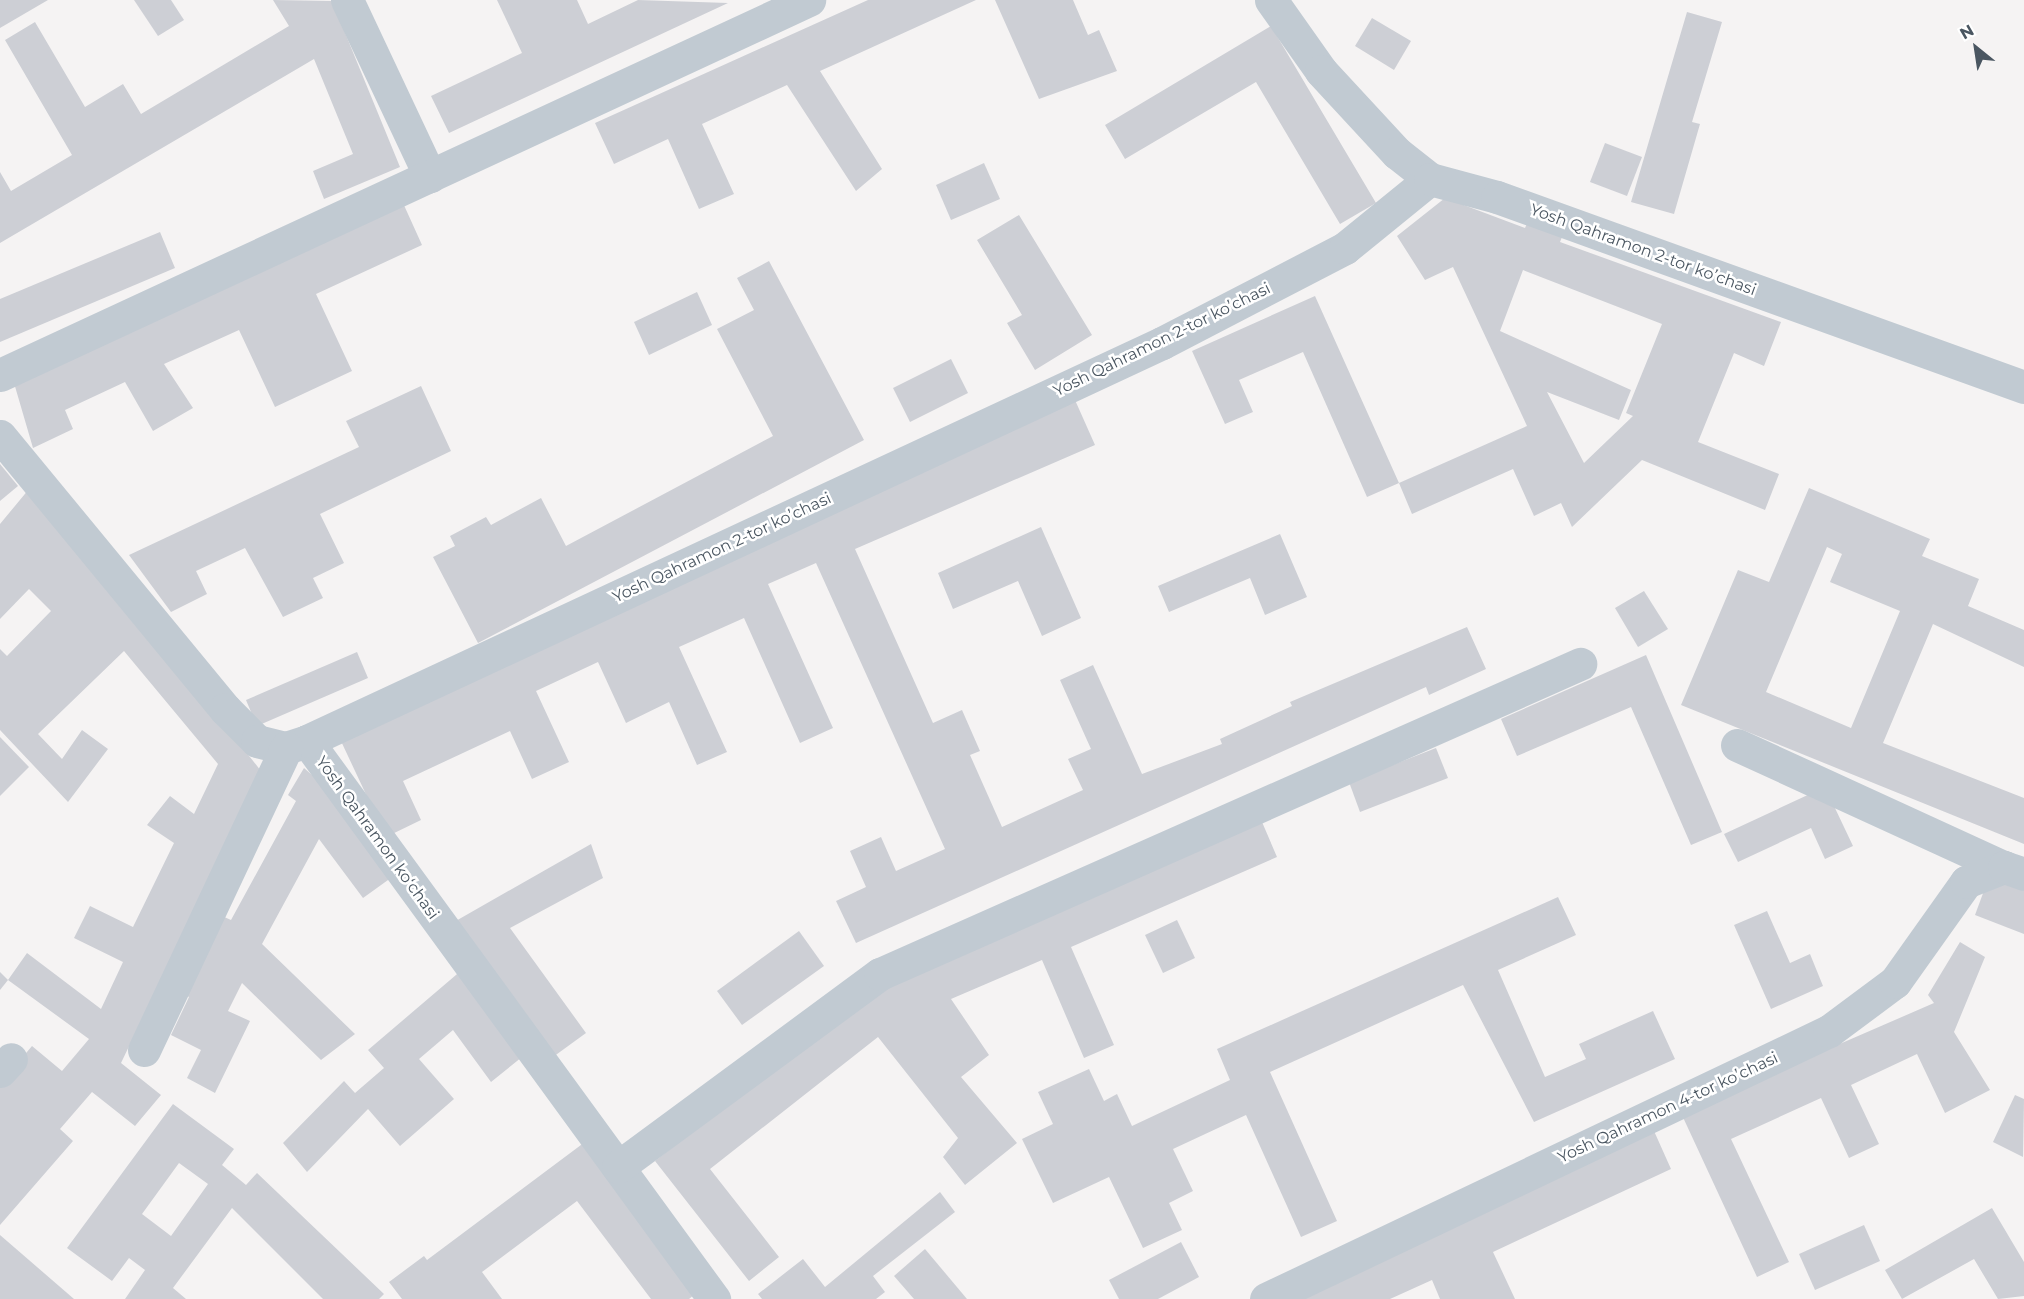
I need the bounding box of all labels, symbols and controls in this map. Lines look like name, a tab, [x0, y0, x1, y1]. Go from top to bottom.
north arrow	[1946, 18, 2006, 78]
text: N	[1956, 21, 1977, 43]
street label: Yosh Qahramon 2-tor koʼchasi	[1527, 200, 1759, 300]
street label: Yosh Qahramon 2-tor koʼchasi	[1050, 279, 1274, 401]
street label: Yosh Qahramon 2-tor koʼchasi	[610, 489, 834, 607]
street label: Yosh Qahramon koʻchasi	[311, 753, 443, 923]
street label: Yosh Qahramon 4-tor koʼchasi	[1555, 1048, 1781, 1168]

